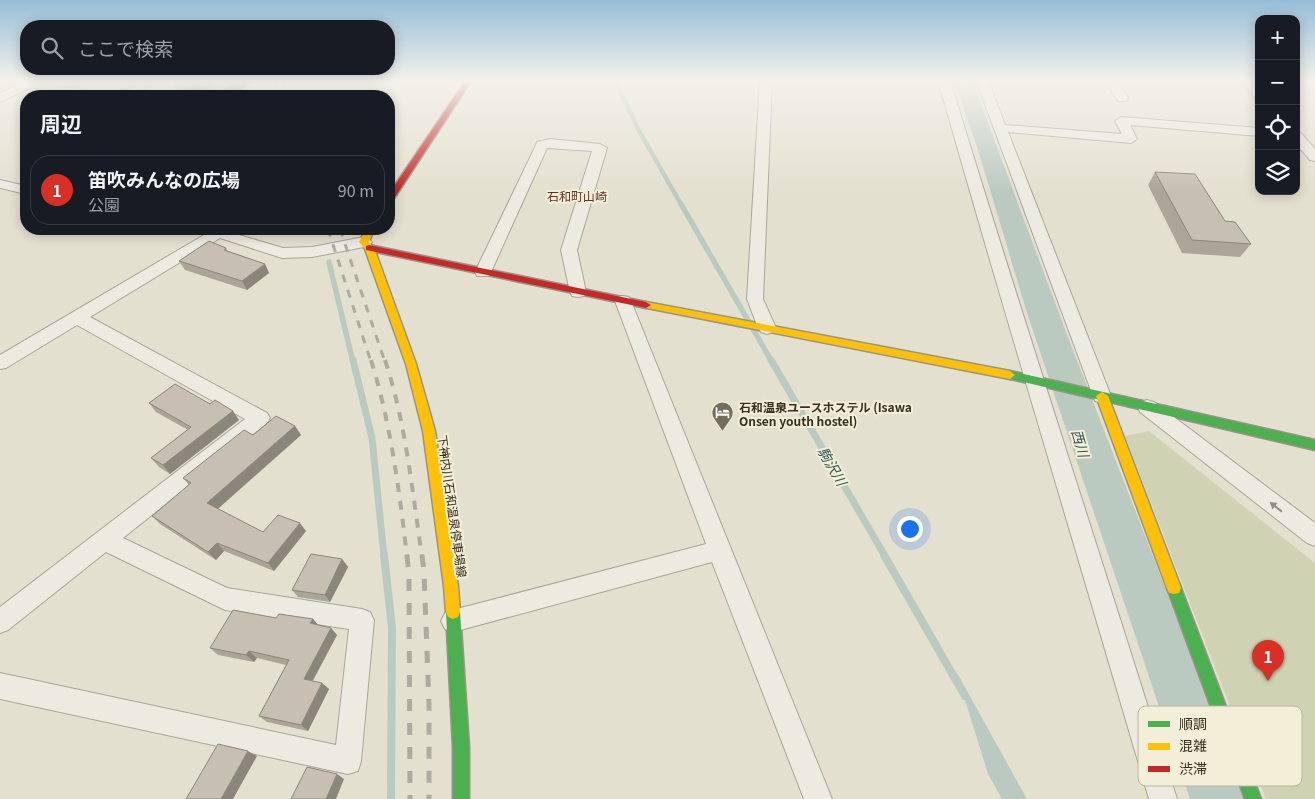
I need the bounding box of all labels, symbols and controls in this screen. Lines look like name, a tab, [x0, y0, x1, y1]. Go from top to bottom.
map controls	[1255, 15, 1300, 195]
button: +	[1255, 15, 1300, 60]
search box	[20, 20, 395, 75]
icon: search	[38, 34, 66, 62]
text: ここで検索	[78, 34, 173, 61]
button: −	[1255, 60, 1300, 105]
button: locate	[1255, 105, 1300, 150]
text: 周辺	[40, 108, 82, 138]
button: layers	[1255, 150, 1300, 195]
text: 笛吹みんなの広場	[88, 165, 240, 192]
text: 1	[52, 178, 62, 202]
text: 90 m	[338, 178, 374, 202]
district label: 石和町山崎	[547, 187, 607, 204]
text: 公園	[88, 192, 120, 216]
place label: 石和温泉ユースホステル (Isawa Onsen youth hostel)	[739, 398, 912, 429]
hotel icon: 石和温泉ユースホステル (Isawa Onsen youth hostel)	[711, 401, 735, 432]
water label: 西川	[1068, 427, 1095, 461]
street label: 下神内川石和温泉停車場線	[435, 434, 471, 578]
water label: 駒沢川	[814, 443, 853, 491]
one-way arrow	[1270, 501, 1283, 512]
your location	[897, 516, 923, 542]
pin: 1	[1252, 640, 1284, 681]
legend	[1138, 706, 1302, 786]
text: 順調	[1179, 713, 1207, 733]
text: 混雑	[1179, 735, 1207, 755]
text: 渋滞	[1179, 758, 1207, 778]

